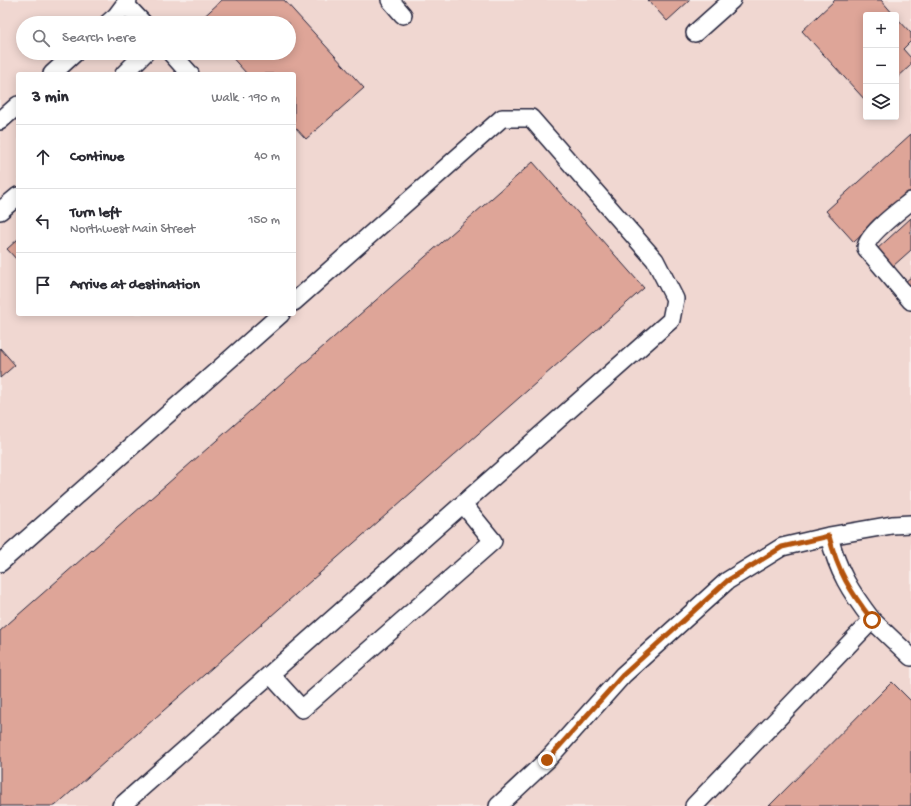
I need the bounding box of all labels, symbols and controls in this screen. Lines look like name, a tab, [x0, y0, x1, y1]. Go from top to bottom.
map controls	[863, 12, 899, 120]
button: +	[863, 12, 899, 48]
search box	[16, 16, 296, 60]
icon: search	[30, 27, 52, 49]
text: Search here	[62, 29, 136, 47]
button: −	[863, 48, 899, 84]
button: layers	[863, 84, 899, 120]
text: 3 min	[32, 88, 69, 108]
text: Walk · 190 m	[211, 91, 280, 106]
icon: ahead	[32, 146, 54, 168]
text: Continue	[70, 148, 124, 166]
text: 40 m	[254, 149, 280, 164]
text: Turn left	[70, 204, 121, 222]
icon: left	[32, 210, 54, 232]
text: 150 m	[248, 213, 280, 228]
text: Northwest Main Street	[70, 222, 195, 237]
icon: arrive	[32, 274, 54, 296]
text: Arrive at destination	[70, 276, 200, 294]
route start	[863, 611, 881, 629]
route end	[538, 751, 556, 769]

